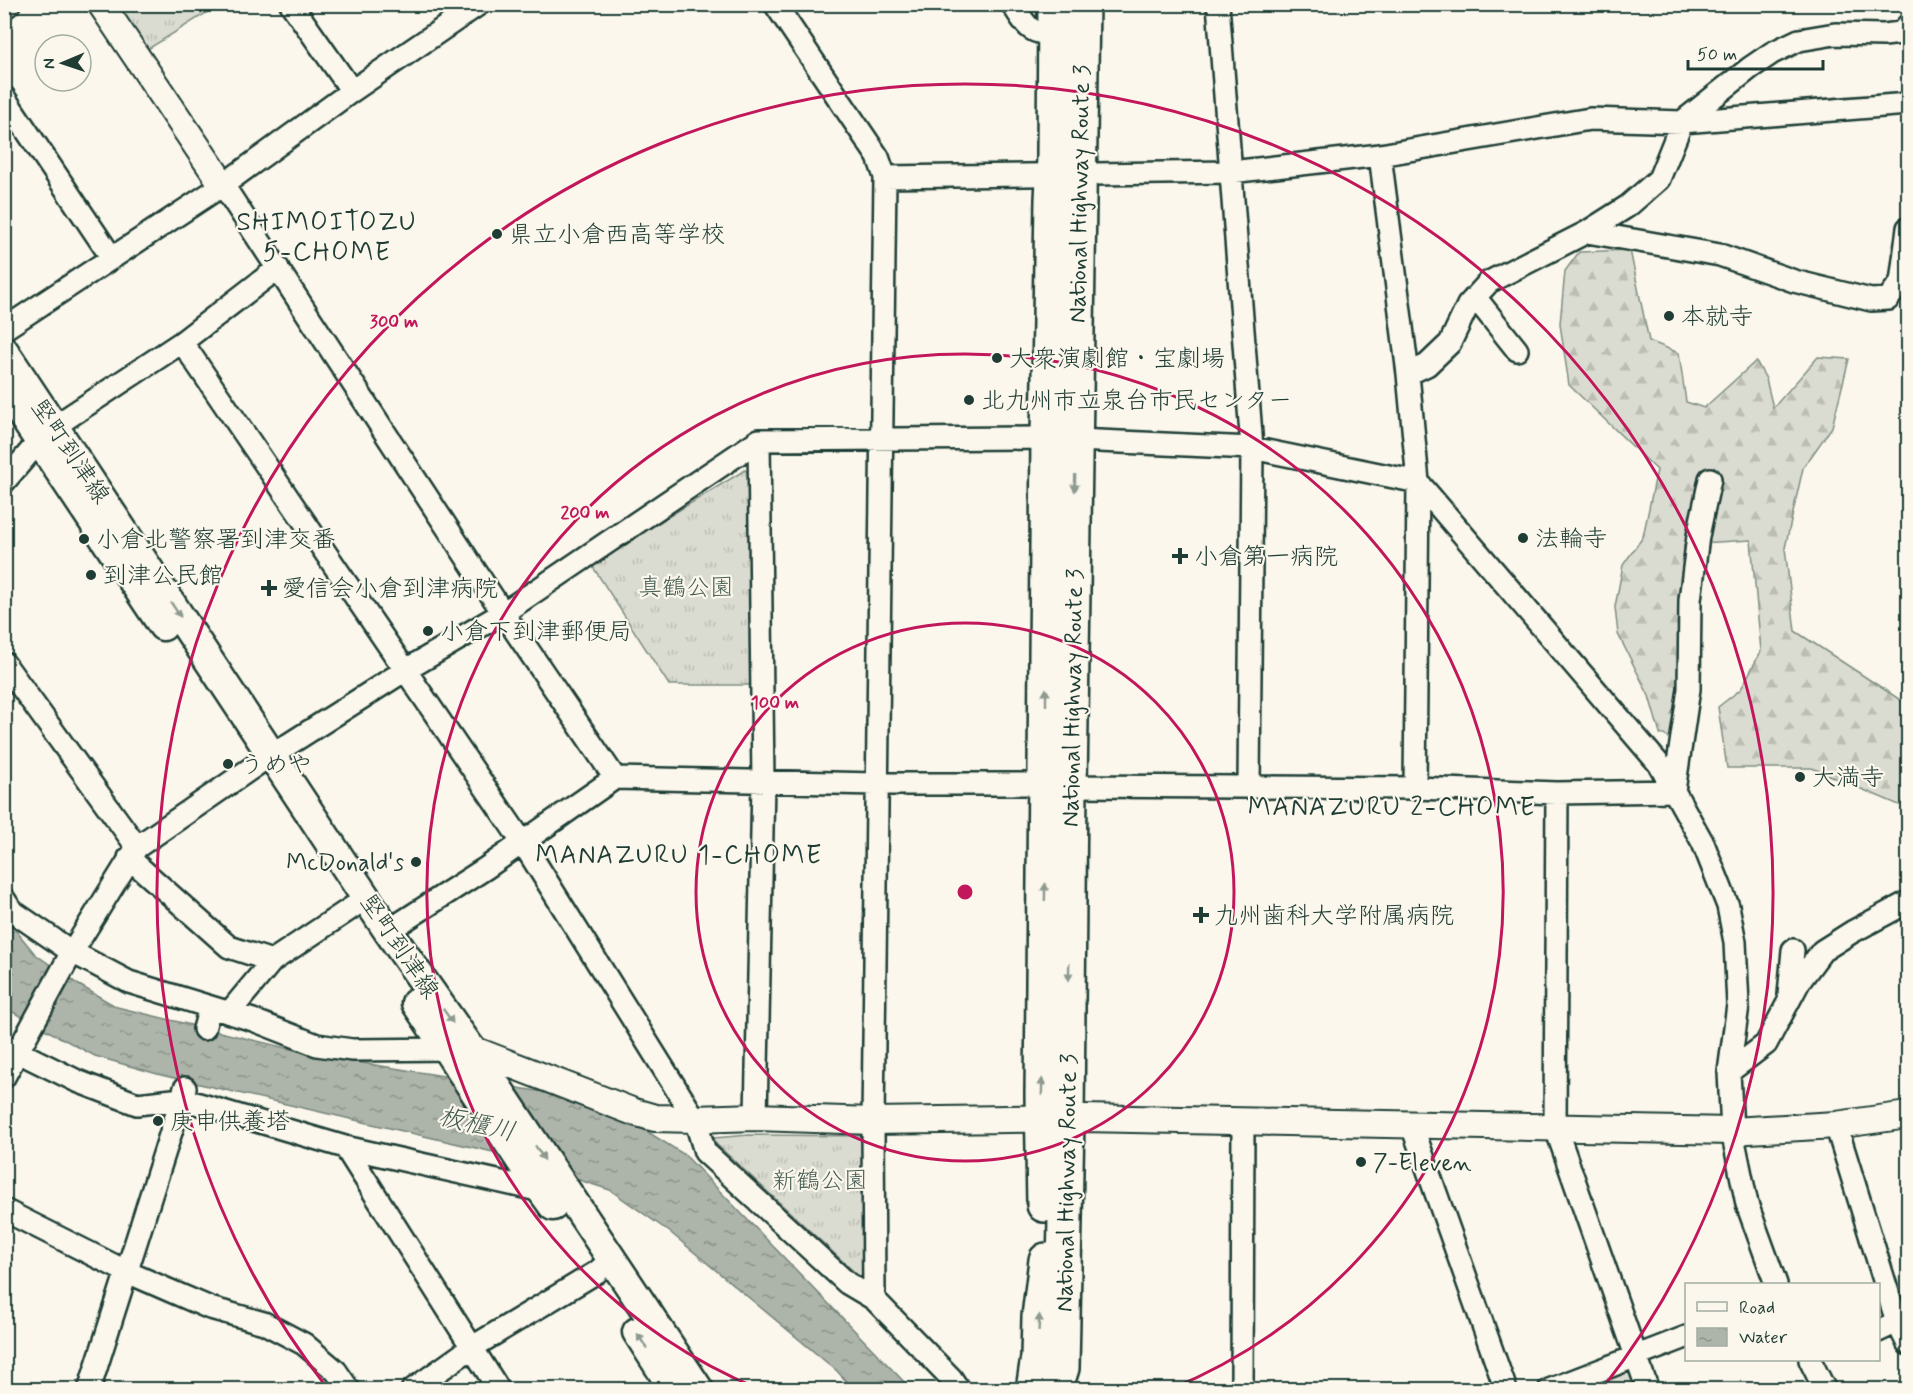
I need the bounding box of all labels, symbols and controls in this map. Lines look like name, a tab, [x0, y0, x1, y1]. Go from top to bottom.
north arrow	[33, 33, 93, 93]
scale bar	[1688, 33, 1823, 71]
text: 50 m	[1697, 43, 1737, 67]
text: N	[39, 58, 60, 69]
street label: National Highway Route 3	[1063, 64, 1098, 323]
district label: SHIMOITOZU 5-CHOME	[236, 206, 418, 270]
place label: 県立小倉西高等学校	[509, 220, 725, 251]
marker: 県立小倉西高等学校	[490, 227, 504, 241]
place label: 本就寺	[1681, 302, 1753, 333]
marker: 本就寺	[1662, 309, 1676, 323]
text: 300 m	[370, 310, 418, 334]
place label: 大衆演劇館・宝劇場	[1009, 344, 1225, 375]
marker: 大衆演劇館・宝劇場	[990, 351, 1004, 365]
place label: 北九州市立泉台市民センター	[981, 386, 1292, 417]
street label: 堅町到津線	[23, 393, 116, 510]
marker: 北九州市立泉台市民センター	[962, 393, 976, 407]
one-way arrow	[1070, 473, 1079, 492]
text: 200 m	[560, 501, 610, 525]
place label: 法輪寺	[1535, 524, 1607, 555]
place label: 小倉北警察署到津交番	[96, 525, 336, 556]
marker: 法輪寺	[1516, 531, 1530, 545]
marker: 小倉北警察署到津交番	[77, 532, 91, 546]
place label: 小倉第一病院	[1194, 542, 1338, 573]
marker: 小倉第一病院	[1171, 547, 1189, 565]
place label: 到津公民館	[103, 561, 223, 592]
marker: 到津公民館	[84, 568, 98, 582]
street label: National Highway Route 3	[1056, 568, 1091, 827]
park label: 真鶴公園	[638, 573, 734, 604]
place label: 愛信会小倉到津病院	[282, 574, 498, 605]
marker: 愛信会小倉到津病院	[260, 579, 278, 597]
one-way arrow	[171, 601, 182, 618]
place label: 小倉下到津郵便局	[440, 617, 632, 648]
marker: 小倉下到津郵便局	[421, 624, 435, 638]
one-way arrow	[1041, 687, 1051, 706]
text: 100 m	[751, 691, 799, 715]
place label: うめや	[240, 750, 312, 781]
marker: うめや	[221, 757, 235, 771]
place label: 大満寺	[1812, 763, 1884, 794]
marker: 大満寺	[1793, 770, 1807, 784]
district label: MANAZURU 2-CHOME	[1248, 791, 1536, 825]
district label: MANAZURU 1-CHOME	[535, 839, 823, 873]
place label: McDonald's	[286, 848, 404, 879]
marker: McDonald's	[409, 855, 423, 869]
centre of rings	[955, 882, 975, 902]
one-way arrow	[1040, 882, 1050, 901]
street label: 堅町到津線	[352, 888, 445, 1005]
place label: 九州歯科大学附属病院	[1214, 901, 1454, 932]
marker: 九州歯科大学附属病院	[1192, 906, 1210, 924]
one-way arrow	[1064, 962, 1073, 981]
one-way arrow	[442, 1008, 454, 1024]
street label: National Highway Route 3	[1050, 1053, 1085, 1312]
one-way arrow	[1037, 1077, 1047, 1096]
water label: 板櫃川	[435, 1100, 518, 1150]
place label: 庚申供養塔	[170, 1107, 290, 1138]
marker: 庚申供養塔	[151, 1114, 165, 1128]
one-way arrow	[534, 1145, 545, 1162]
place label: 7-Eleven	[1373, 1148, 1472, 1179]
marker: 7-Eleven	[1354, 1155, 1368, 1169]
park label: 新鶴公園	[772, 1166, 868, 1197]
legend	[1685, 1283, 1880, 1361]
text: Road	[1739, 1296, 1775, 1320]
one-way arrow	[1035, 1314, 1044, 1333]
text: Water	[1739, 1326, 1788, 1350]
one-way arrow	[636, 1333, 648, 1349]

